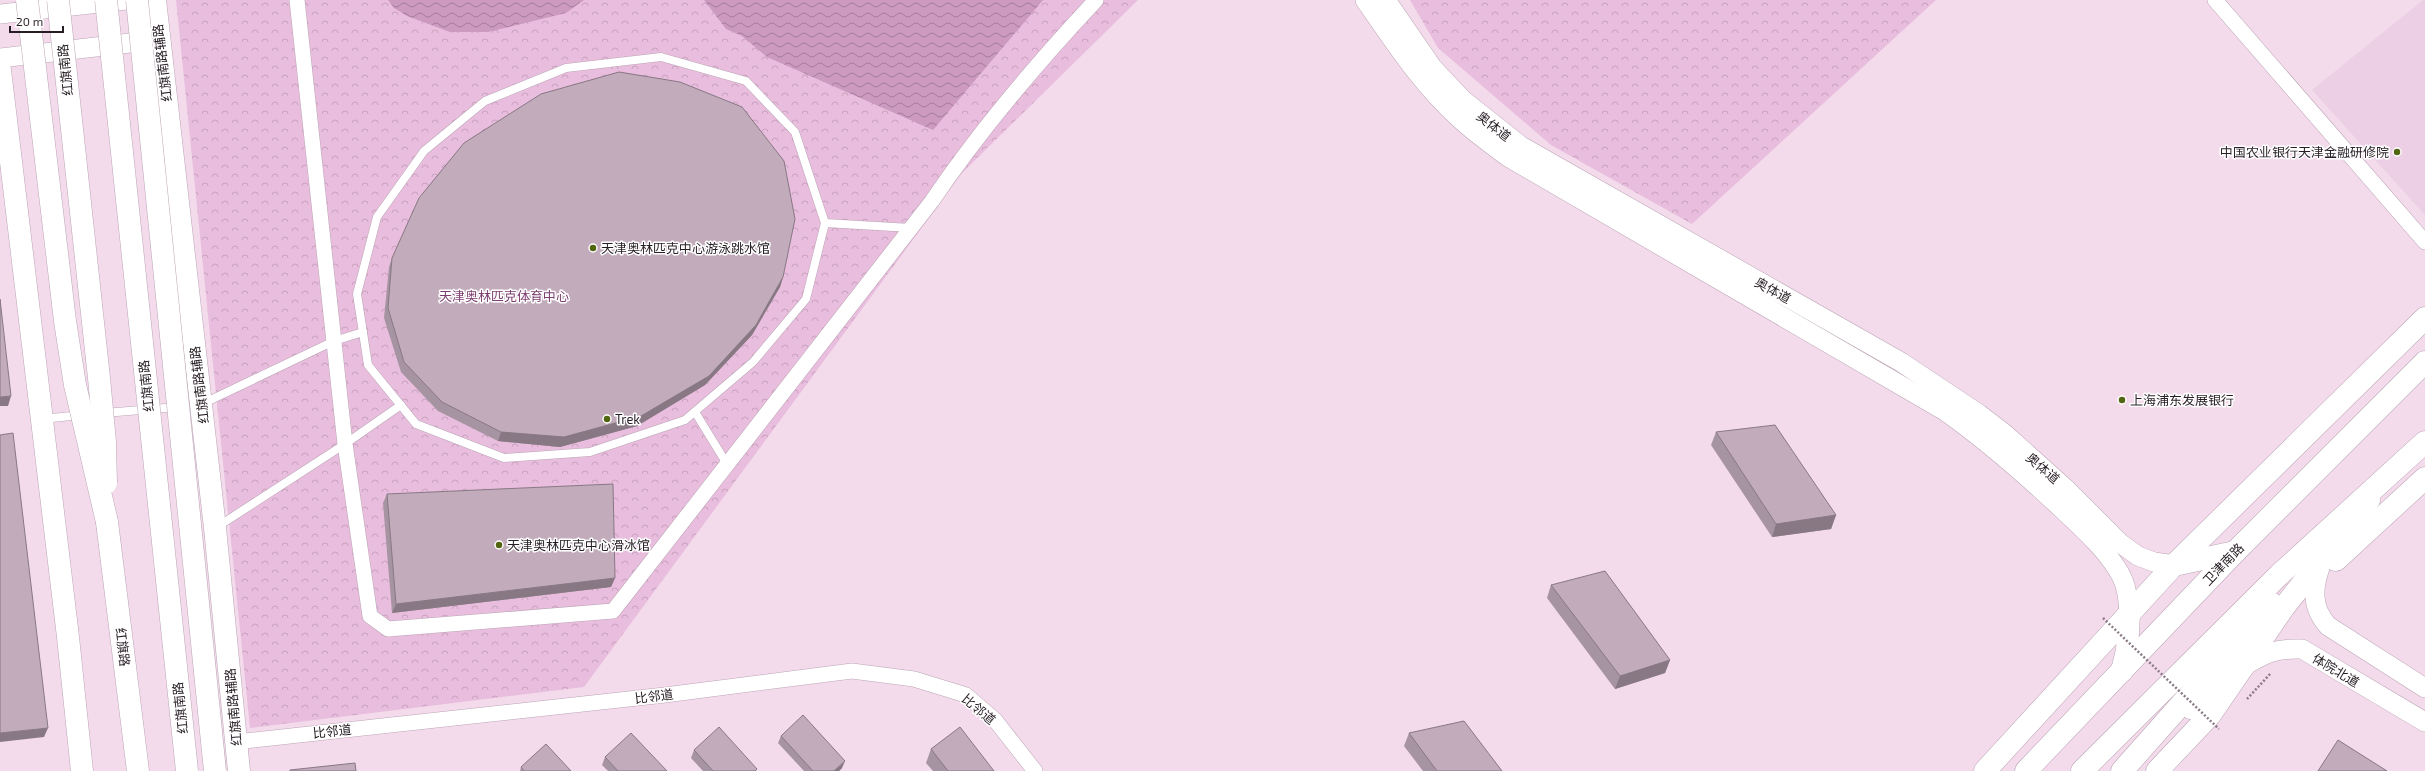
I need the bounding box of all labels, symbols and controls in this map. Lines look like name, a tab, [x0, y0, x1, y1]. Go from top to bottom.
scale bar	[10, 8, 63, 34]
text: 20 m	[16, 14, 43, 28]
street label: 红旗南路辅路	[149, 23, 175, 103]
street label: 红旗南路	[54, 43, 76, 97]
street label: 奥体道	[1474, 108, 1514, 144]
place label: 中国农业银行天津金融研修院	[2220, 144, 2389, 160]
marker: 中国农业银行天津金融研修院	[2392, 147, 2402, 157]
place label: 天津奥林匹克中心游泳跳水馆	[601, 240, 770, 256]
marker: 天津奥林匹克中心游泳跳水馆	[588, 243, 598, 253]
street label: 奥体道	[1752, 274, 1794, 306]
park label: 天津奥林匹克体育中心	[439, 288, 569, 304]
street label: 红旗南路辅路	[186, 345, 212, 425]
street label: 红旗南路	[135, 359, 157, 413]
place label: 上海浦东发展银行	[2130, 392, 2234, 408]
marker: 上海浦东发展银行	[2117, 395, 2127, 405]
place label: Trek	[615, 411, 640, 427]
marker: Trek	[602, 414, 612, 424]
street label: 奥体道	[2023, 449, 2063, 487]
place label: 天津奥林匹克中心滑冰馆	[507, 537, 650, 553]
marker: 天津奥林匹克中心滑冰馆	[494, 540, 504, 550]
street label: 卫津南路	[2199, 540, 2247, 588]
street label: 红旗路	[113, 627, 133, 667]
street label: 体院北道	[2310, 650, 2362, 690]
street label: 红旗南路辅路	[222, 667, 244, 747]
street label: 红旗南路	[169, 681, 191, 735]
street label: 比邻道	[634, 686, 674, 706]
street label: 比邻道	[959, 690, 999, 728]
street label: 比邻道	[312, 721, 352, 741]

